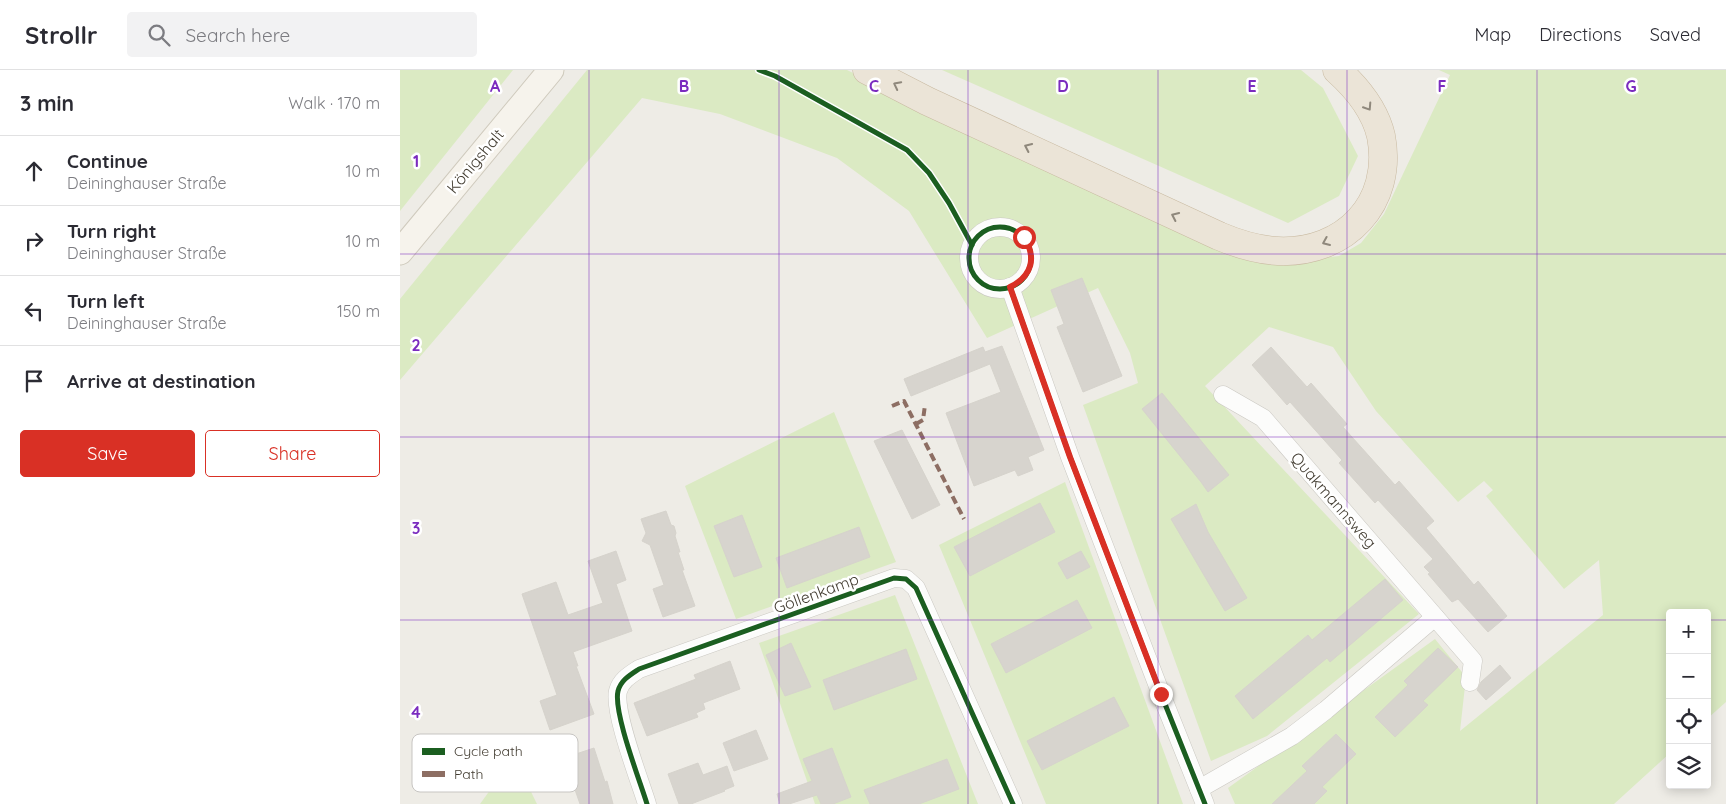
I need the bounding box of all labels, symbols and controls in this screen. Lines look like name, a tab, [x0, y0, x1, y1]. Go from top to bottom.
search box	[127, 12, 477, 57]
text: Strollr	[25, 20, 97, 50]
icon: search	[145, 21, 173, 49]
text: Search here	[185, 23, 290, 47]
text: Map	[1474, 23, 1511, 46]
text: Directions	[1539, 23, 1622, 46]
text: Saved	[1650, 23, 1701, 46]
text: A	[490, 76, 501, 96]
text: B	[679, 76, 689, 96]
text: C	[869, 76, 879, 96]
text: D	[1057, 76, 1069, 96]
text: E	[1247, 76, 1257, 96]
text: F	[1438, 76, 1447, 96]
text: G	[1625, 76, 1637, 96]
one-way arrow	[893, 81, 902, 91]
text: 3 min	[20, 90, 74, 116]
text: Walk · 170 m	[288, 93, 380, 113]
one-way arrow	[1362, 102, 1371, 111]
street label: Königshalt	[442, 125, 508, 197]
one-way arrow	[1024, 143, 1033, 154]
text: Continue	[67, 149, 148, 173]
text: 1	[413, 151, 419, 171]
icon: ahead	[20, 157, 48, 185]
text: 10 m	[346, 161, 380, 181]
text: Deininghauser Straße	[67, 173, 227, 193]
one-way arrow	[1171, 211, 1180, 222]
text: Turn right	[67, 219, 156, 243]
route start	[1013, 226, 1036, 249]
icon: right	[20, 227, 48, 255]
text: 10 m	[346, 231, 380, 251]
one-way arrow	[1322, 236, 1331, 247]
text: Deininghauser Straße	[67, 243, 227, 263]
text: Turn left	[67, 289, 145, 313]
icon: left	[20, 297, 48, 325]
text: 150 m	[337, 301, 380, 321]
text: Deininghauser Straße	[67, 313, 227, 333]
text: 2	[411, 335, 421, 355]
icon: arrive	[20, 367, 48, 395]
text: Arrive at destination	[67, 369, 256, 393]
button: Save	[20, 430, 195, 477]
button: Share	[205, 430, 380, 477]
street label: Quakmannsweg	[1287, 448, 1381, 552]
text: 3	[412, 518, 420, 538]
street label: Göllenkamp	[771, 568, 861, 618]
map controls	[1666, 609, 1711, 789]
button: +	[1666, 609, 1711, 654]
button: −	[1666, 654, 1711, 699]
route end	[1150, 683, 1173, 706]
button: locate	[1666, 699, 1711, 744]
text: 4	[411, 702, 421, 722]
legend	[412, 734, 578, 792]
text: Cycle path	[454, 742, 523, 760]
button: layers	[1666, 744, 1711, 789]
text: Path	[454, 765, 483, 783]

